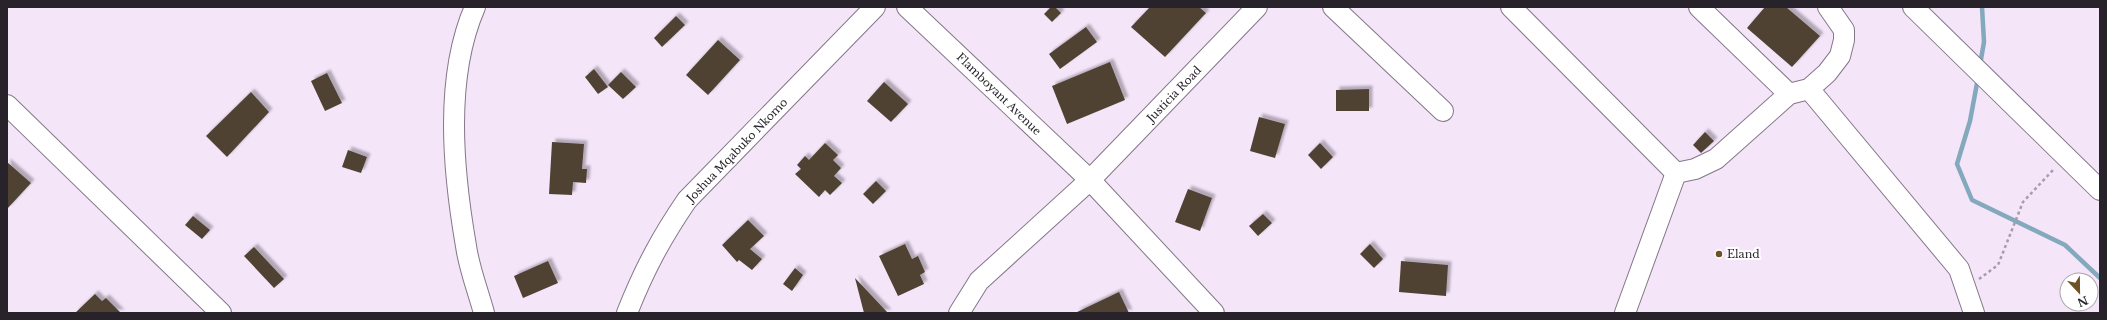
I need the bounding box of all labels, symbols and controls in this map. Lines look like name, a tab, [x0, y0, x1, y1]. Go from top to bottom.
street label: Flamboyant Avenue	[954, 50, 1044, 138]
street label: Justicia Road	[1142, 63, 1205, 126]
street label: Joshua Mqabuko Nkomo	[682, 95, 790, 206]
place label: Eland	[1727, 247, 1760, 261]
marker: Eland	[1714, 249, 1724, 259]
north arrow	[2059, 272, 2099, 312]
text: N	[2075, 293, 2090, 310]

